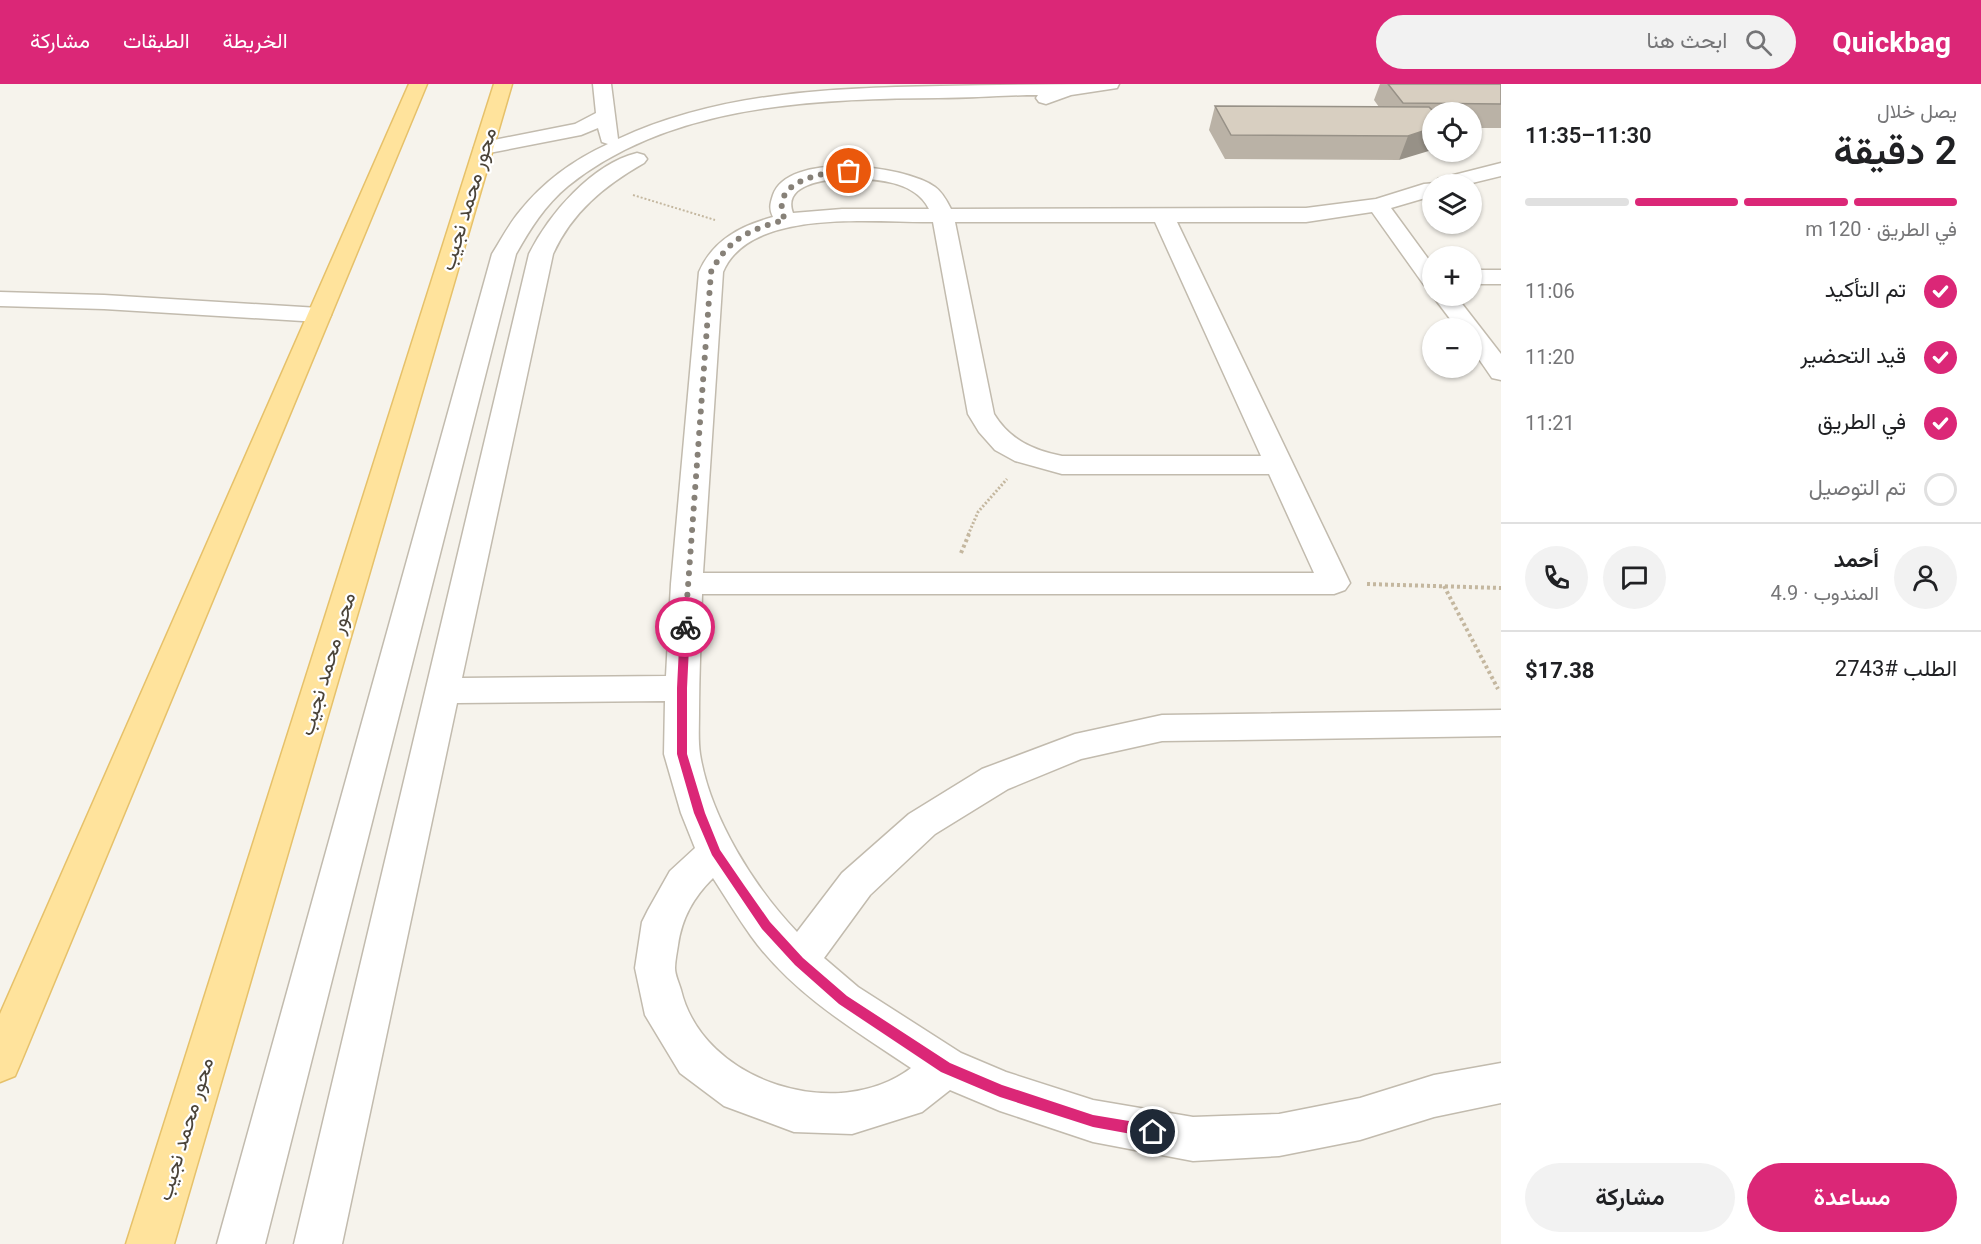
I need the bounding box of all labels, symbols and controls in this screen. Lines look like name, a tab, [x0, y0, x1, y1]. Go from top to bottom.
search box	[1376, 15, 1796, 69]
icon: search	[1742, 26, 1775, 59]
text: Quickbag	[1832, 26, 1951, 59]
text: ابحث هنا	[1646, 28, 1727, 53]
text: مشاركة	[30, 29, 90, 53]
text: الطبقات	[123, 29, 190, 53]
text: الخريطة	[223, 29, 288, 53]
text: يصل خلال	[1877, 99, 1957, 123]
map controls	[1422, 102, 1482, 378]
button: locate	[1422, 102, 1482, 162]
text: 11:30–11:35	[1525, 123, 1652, 148]
street label: محور محمد نجيب	[435, 124, 502, 274]
text: 2 دقيقة	[1833, 128, 1957, 174]
pin	[823, 145, 874, 196]
icon: bag	[832, 154, 865, 187]
button: layers	[1422, 174, 1482, 234]
text: في الطريق · 120 m	[1805, 217, 1957, 241]
button: +	[1422, 246, 1482, 306]
icon: check	[1924, 275, 1957, 308]
text: تم التأكيد	[1825, 277, 1906, 302]
text: 11:06	[1525, 279, 1575, 303]
button: −	[1422, 318, 1482, 378]
icon: check	[1924, 341, 1957, 374]
text: قيد التحضير	[1800, 343, 1906, 368]
text: 11:20	[1525, 345, 1575, 369]
icon: check	[1924, 407, 1957, 440]
text: في الطريق	[1818, 409, 1906, 434]
text: 11:21	[1525, 411, 1575, 435]
text: تم التوصيل	[1809, 475, 1906, 500]
button: phone	[1525, 546, 1588, 609]
button: chat	[1603, 546, 1666, 609]
button: person	[1894, 546, 1957, 609]
text: أحمد	[1834, 547, 1879, 572]
text: المندوب · 4.9	[1770, 581, 1879, 605]
street label: محور محمد نجيب	[294, 589, 361, 739]
courier	[655, 597, 715, 657]
icon: bike	[669, 611, 702, 644]
text: الطلب #2743	[1835, 656, 1957, 681]
text: $17.38	[1525, 658, 1595, 683]
street label: محور محمد نجيب	[152, 1054, 219, 1204]
pin	[1127, 1106, 1178, 1157]
icon: home	[1136, 1115, 1169, 1148]
button: مشاركة	[1525, 1163, 1735, 1232]
button: مساعدة	[1747, 1163, 1957, 1232]

